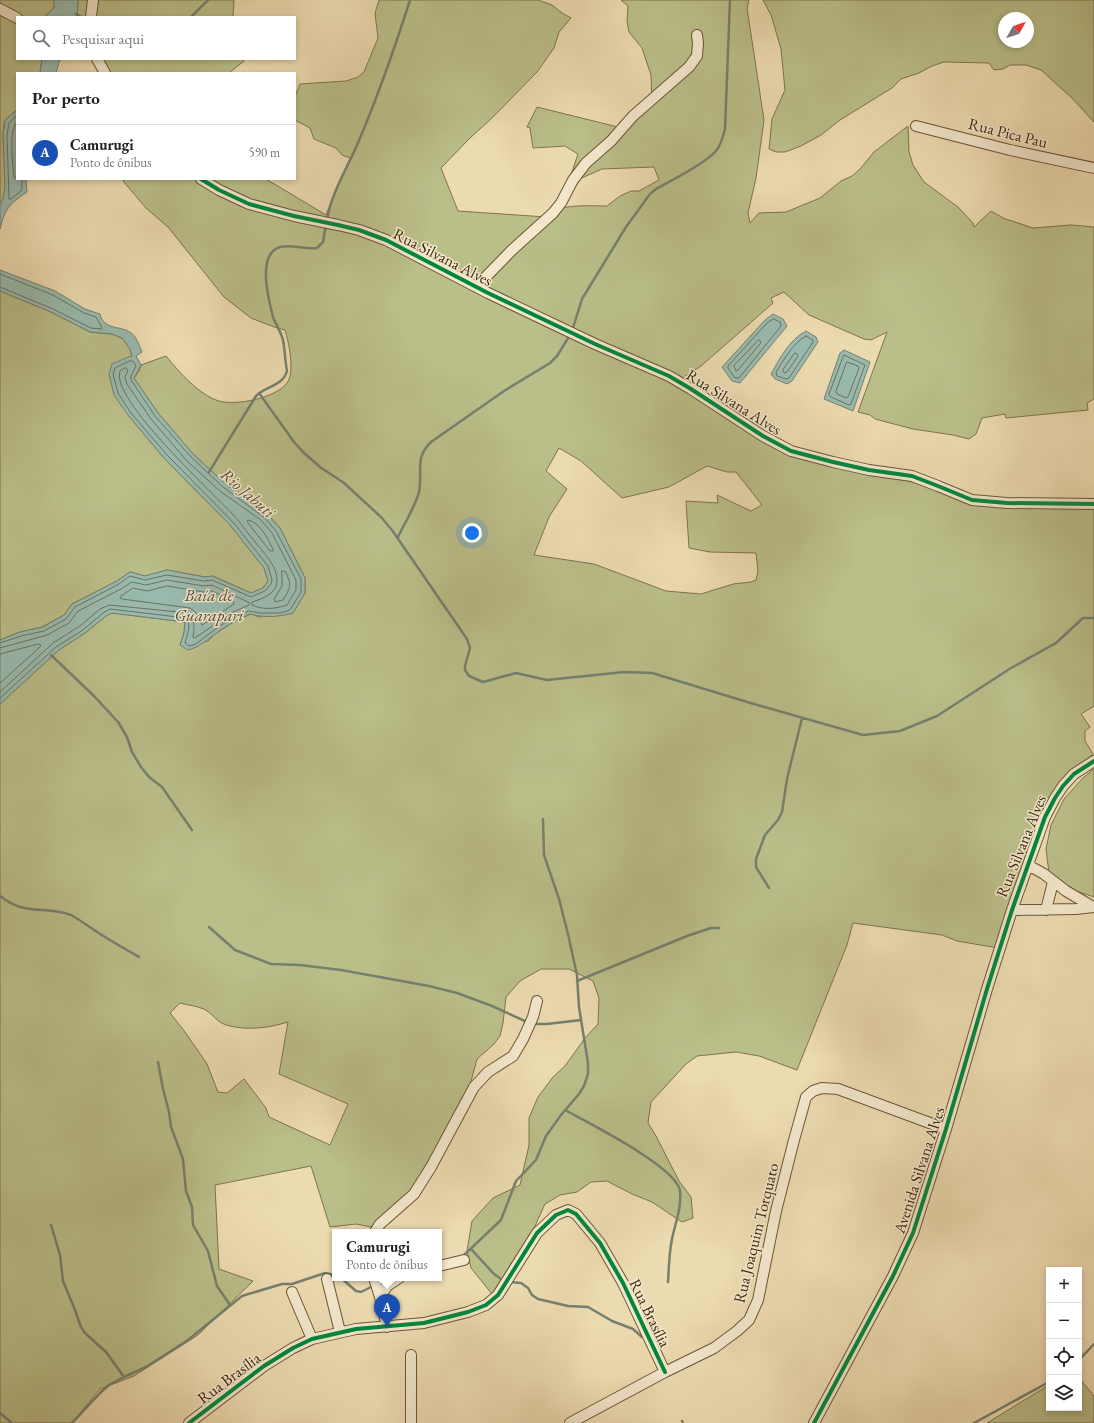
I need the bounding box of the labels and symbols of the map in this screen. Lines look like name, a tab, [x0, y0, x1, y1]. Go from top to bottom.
north arrow	[998, 12, 1034, 48]
street label: Rua Pica Pau	[966, 113, 1050, 153]
street label: Rua Silvana Alves	[390, 223, 496, 291]
street label: Rua Silvana Alves	[682, 364, 786, 440]
water label: Rio Jabuti	[216, 463, 281, 523]
your location	[462, 523, 482, 543]
water label: Baía de Guarapari	[174, 584, 245, 626]
street label: Rua Silvana Alves	[991, 792, 1051, 900]
street label: Avenida Silvana Alves	[888, 1104, 949, 1237]
street label: Rua Joaquim Torquato	[728, 1161, 784, 1305]
street label: Rua Brasília	[624, 1275, 676, 1351]
pin: A	[374, 1294, 400, 1327]
street label: Rua Brasília	[193, 1347, 265, 1409]

